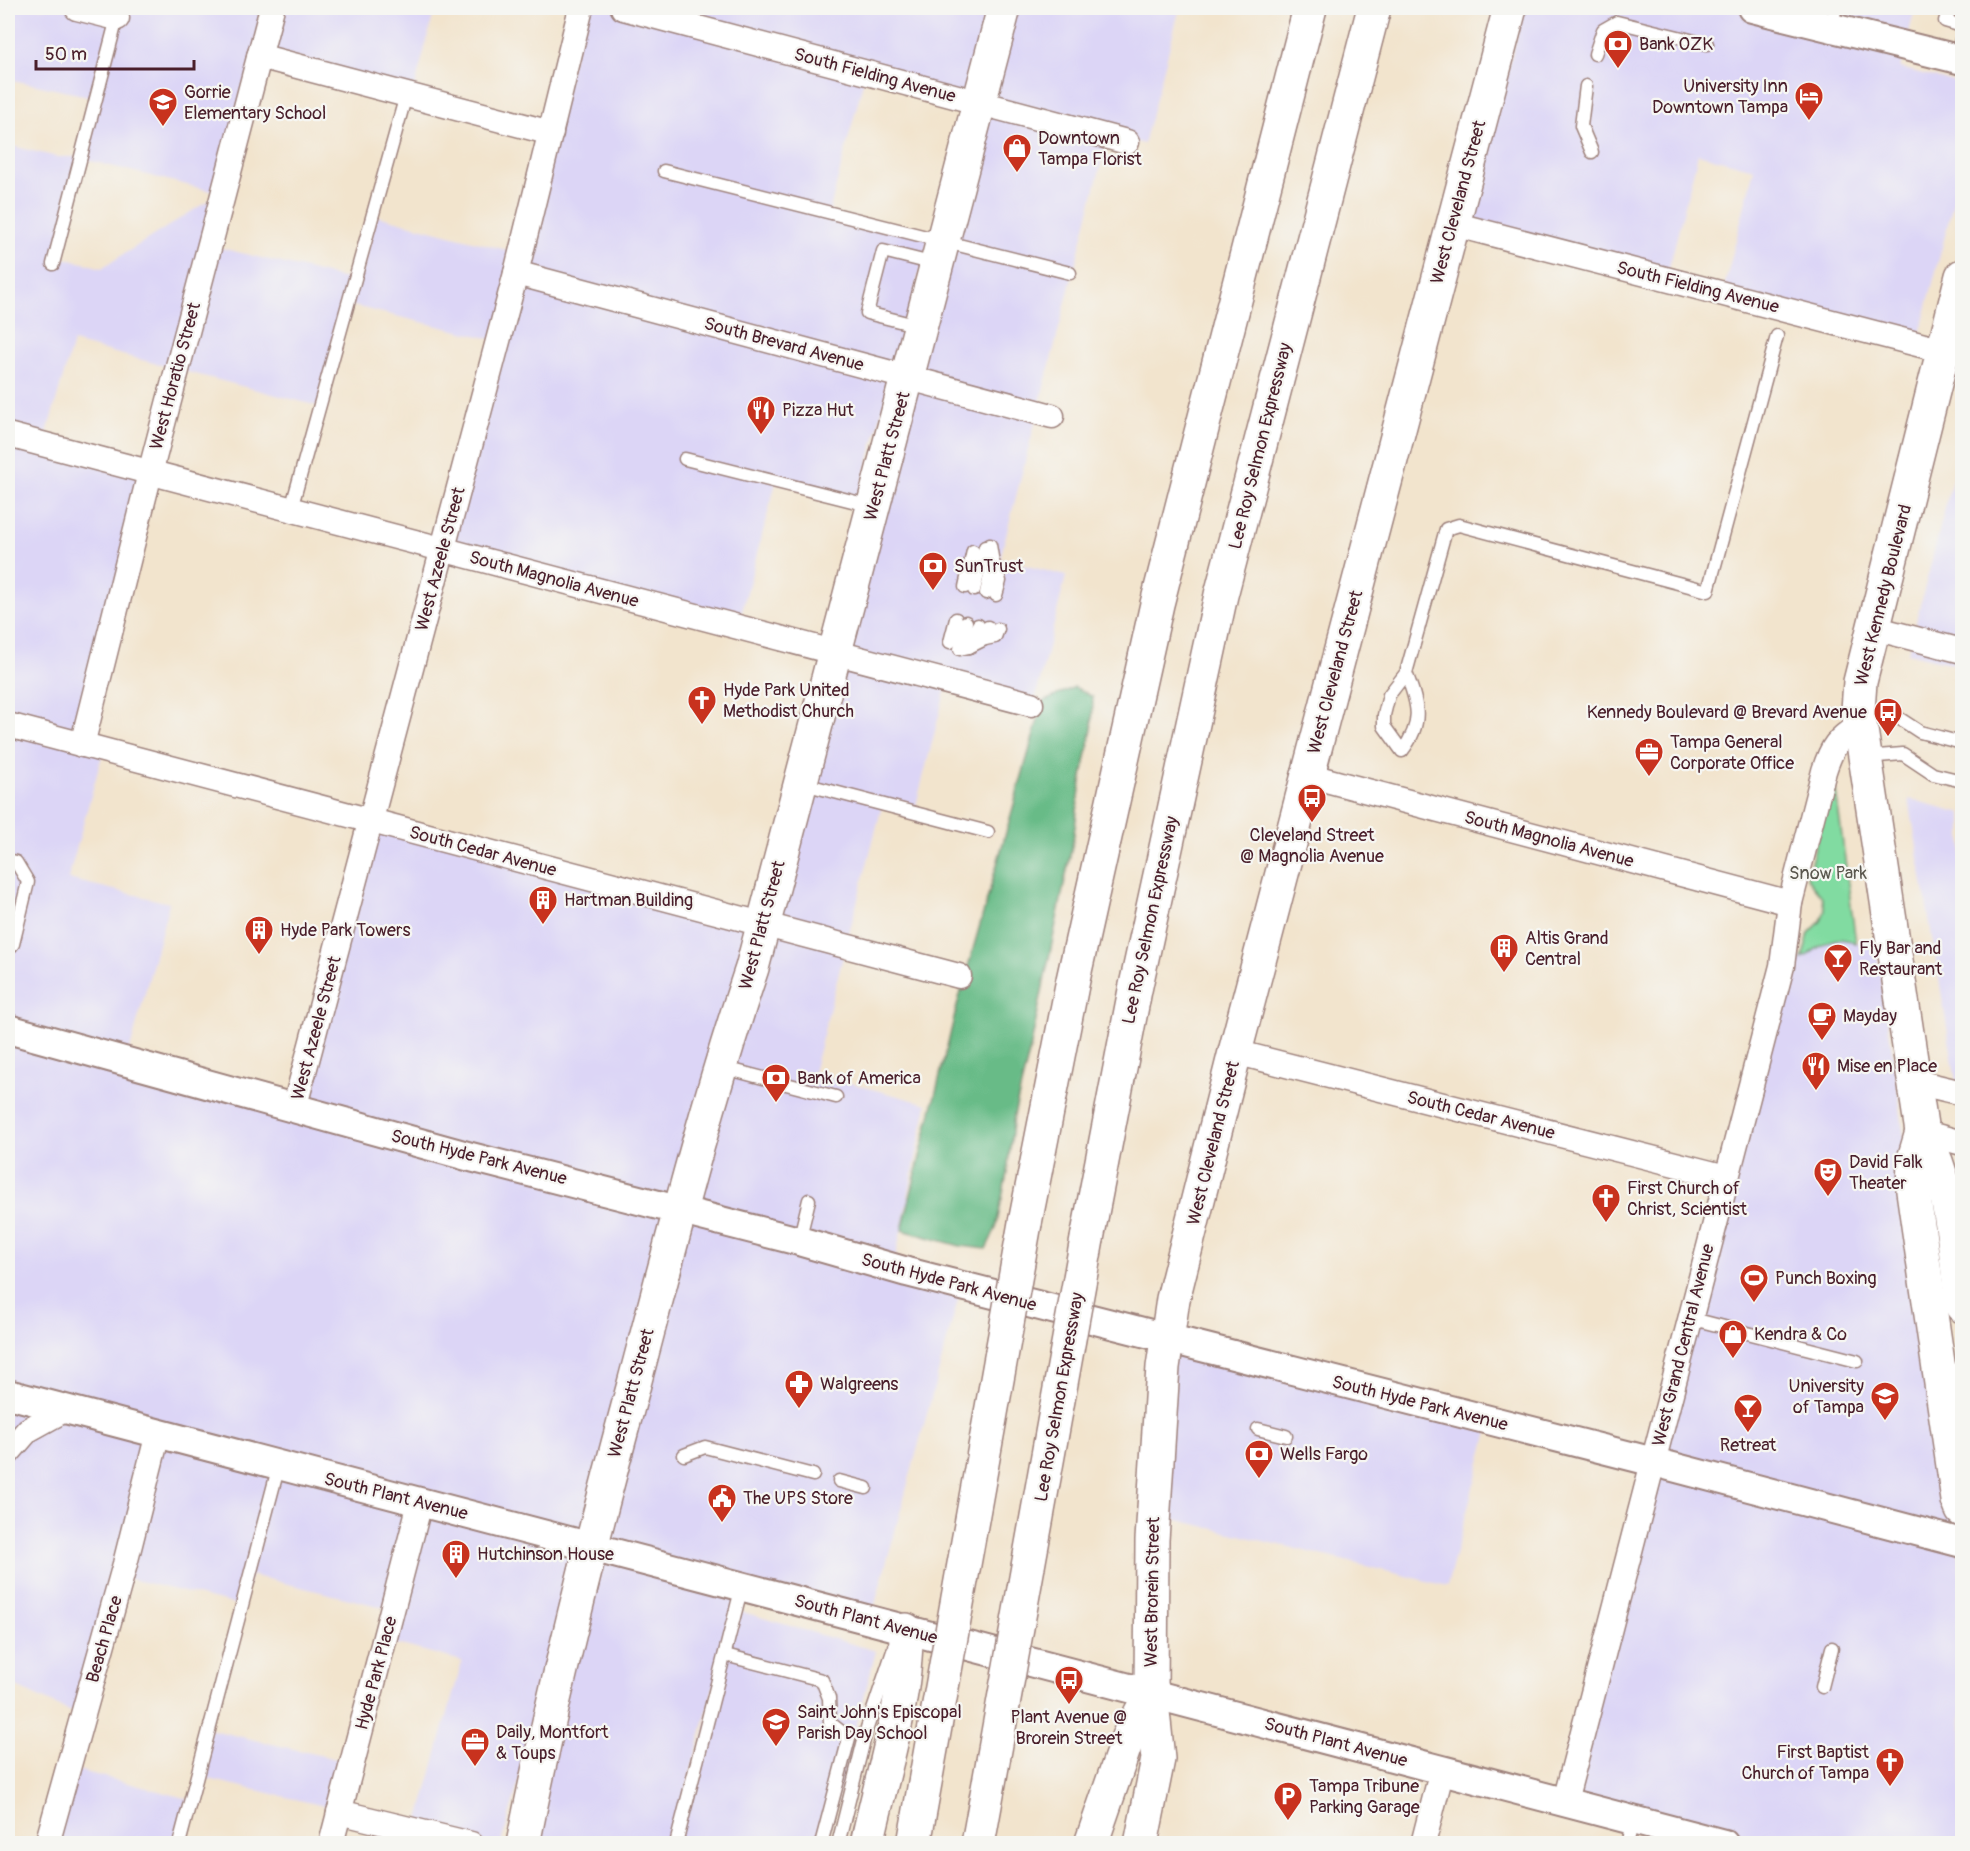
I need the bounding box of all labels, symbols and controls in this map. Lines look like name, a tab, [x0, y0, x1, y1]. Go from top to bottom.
bank icon: Bank OZK	[1602, 28, 1634, 70]
scale bar	[36, 33, 194, 71]
place label: Bank OZK	[1639, 33, 1713, 56]
text: 50 m	[45, 43, 87, 66]
street label: South Fielding Avenue	[792, 43, 958, 108]
place label: University Inn Downtown Tampa	[1652, 75, 1788, 119]
hotel icon: University Inn Downtown Tampa	[1793, 80, 1825, 122]
place label: Gorrie Elementary School	[184, 81, 326, 125]
school or university icon: Gorrie Elementary School	[147, 86, 179, 128]
street label: West Cleveland Street	[1426, 117, 1492, 287]
place label: Downtown Tampa Florist	[1038, 127, 1142, 171]
shop icon: Downtown Tampa Florist	[1001, 132, 1033, 174]
street label: South Fielding Avenue	[1614, 256, 1781, 319]
street label: West Horatio Street	[145, 299, 206, 452]
street label: South Brevard Avenue	[701, 312, 866, 377]
street label: Lee Roy Selmon Expressway	[1224, 340, 1297, 552]
street label: West Platt Street	[859, 388, 916, 523]
restaurant icon: Pizza Hut	[745, 394, 777, 436]
place label: Pizza Hut	[782, 399, 855, 422]
street label: West Azeele Street	[410, 484, 471, 634]
street label: West Kennedy Boulevard	[1850, 502, 1917, 688]
street label: South Magnolia Avenue	[467, 546, 641, 613]
bank icon: SunTrust	[917, 550, 949, 592]
place label: SunTrust	[954, 555, 1024, 578]
street label: West Cleveland Street	[1303, 587, 1369, 757]
place label: Hyde Park United Methodist Church	[723, 679, 854, 723]
church icon: Hyde Park United Methodist Church	[686, 684, 718, 726]
bus stop icon: Kennedy Boulevard @ Brevard Avenue	[1872, 696, 1904, 738]
place label: Kennedy Boulevard @ Brevard Avenue	[1587, 701, 1867, 724]
place label: Tampa General Corporate Office	[1670, 731, 1794, 775]
office icon: Tampa General Corporate Office	[1633, 736, 1665, 778]
bus stop icon: Cleveland Street @ Magnolia Avenue	[1296, 782, 1328, 824]
street label: South Magnolia Avenue	[1462, 806, 1636, 873]
street label: Lee Roy Selmon Expressway	[1117, 814, 1184, 1026]
street label: South Cedar Avenue	[407, 821, 559, 882]
place label: Cleveland Street @ Magnolia Avenue	[1240, 824, 1384, 868]
street label: West Platt Street	[734, 857, 791, 992]
park label: Snow Park	[1789, 862, 1868, 885]
building icon: Hartman Building	[527, 884, 559, 926]
place label: Hartman Building	[564, 889, 693, 912]
building icon: Hyde Park Towers	[243, 914, 275, 956]
place label: Hyde Park Towers	[280, 919, 410, 942]
place label: Altis Grand Central	[1525, 927, 1609, 971]
building icon: Altis Grand Central	[1488, 932, 1520, 974]
place label: Fly Bar and Restaurant	[1859, 937, 1943, 981]
bar icon: Fly Bar and Restaurant	[1822, 942, 1854, 984]
street label: West Azeele Street	[286, 953, 347, 1103]
cafe icon: Mayday	[1806, 1000, 1838, 1042]
place label: Mayday	[1843, 1005, 1897, 1028]
restaurant icon: Mise en Place	[1800, 1050, 1832, 1092]
place label: Mise en Place	[1837, 1055, 1937, 1078]
street label: West Cleveland Street	[1182, 1058, 1245, 1228]
bank icon: Bank of America	[760, 1062, 792, 1104]
place label: Bank of America	[797, 1067, 921, 1090]
street label: South Cedar Avenue	[1405, 1086, 1557, 1145]
street label: South Hyde Park Avenue	[389, 1125, 569, 1190]
place label: David Falk Theater	[1849, 1151, 1923, 1195]
theatre icon: David Falk Theater	[1812, 1156, 1844, 1198]
place label: First Church of Christ, Scientist	[1627, 1177, 1748, 1221]
church icon: First Church of Christ, Scientist	[1590, 1182, 1622, 1224]
street label: West Grand Central Avenue	[1647, 1241, 1720, 1449]
street label: South Hyde Park Avenue	[859, 1248, 1039, 1317]
sports icon: Punch Boxing	[1738, 1262, 1770, 1304]
place label: Punch Boxing	[1775, 1267, 1877, 1290]
street label: Lee Roy Selmon Expressway	[1030, 1290, 1089, 1503]
shop icon: Kendra & Co	[1717, 1318, 1749, 1360]
place label: Kendra & Co	[1754, 1323, 1847, 1346]
street label: West Platt Street	[603, 1325, 660, 1460]
pharmacy icon: Walgreens	[783, 1368, 815, 1410]
street label: South Hyde Park Avenue	[1330, 1371, 1510, 1436]
place label: Walgreens	[820, 1373, 898, 1396]
place label: University of Tampa	[1789, 1375, 1864, 1419]
school or university icon: University of Tampa	[1869, 1380, 1901, 1422]
bar icon: Retreat	[1732, 1392, 1764, 1434]
place label: Retreat	[1720, 1434, 1777, 1457]
bank icon: Wells Fargo	[1243, 1438, 1275, 1480]
place label: Wells Fargo	[1280, 1443, 1368, 1466]
street label: South Plant Avenue	[322, 1468, 470, 1525]
public building icon: The UPS Store	[706, 1482, 738, 1524]
place label: The UPS Store	[743, 1487, 853, 1510]
street label: West Brorein Street	[1140, 1516, 1165, 1667]
building icon: Hutchinson House	[440, 1538, 472, 1580]
place label: Hutchinson House	[477, 1543, 614, 1566]
street label: South Plant Avenue	[792, 1589, 940, 1650]
street label: Beach Place	[81, 1593, 128, 1685]
street label: Hyde Park Place	[350, 1614, 403, 1733]
bus stop icon: Plant Avenue @ Brorein Street	[1053, 1664, 1085, 1706]
place label: Saint John's Episcopal Parish Day School	[797, 1701, 962, 1745]
school or university icon: Saint John's Episcopal Parish Day School	[760, 1706, 792, 1748]
place label: Plant Avenue @ Brorein Street	[1011, 1706, 1127, 1750]
street label: South Plant Avenue	[1262, 1712, 1410, 1773]
place label: Daily, Montfort & Toups	[496, 1721, 609, 1765]
office icon: Daily, Montfort & Toups	[459, 1726, 491, 1768]
place label: First Baptist Church of Tampa	[1741, 1741, 1870, 1785]
church icon: First Baptist Church of Tampa	[1874, 1746, 1906, 1788]
place label: Tampa Tribune Parking Garage	[1309, 1775, 1420, 1819]
parking icon: Tampa Tribune Parking Garage	[1272, 1780, 1304, 1822]

